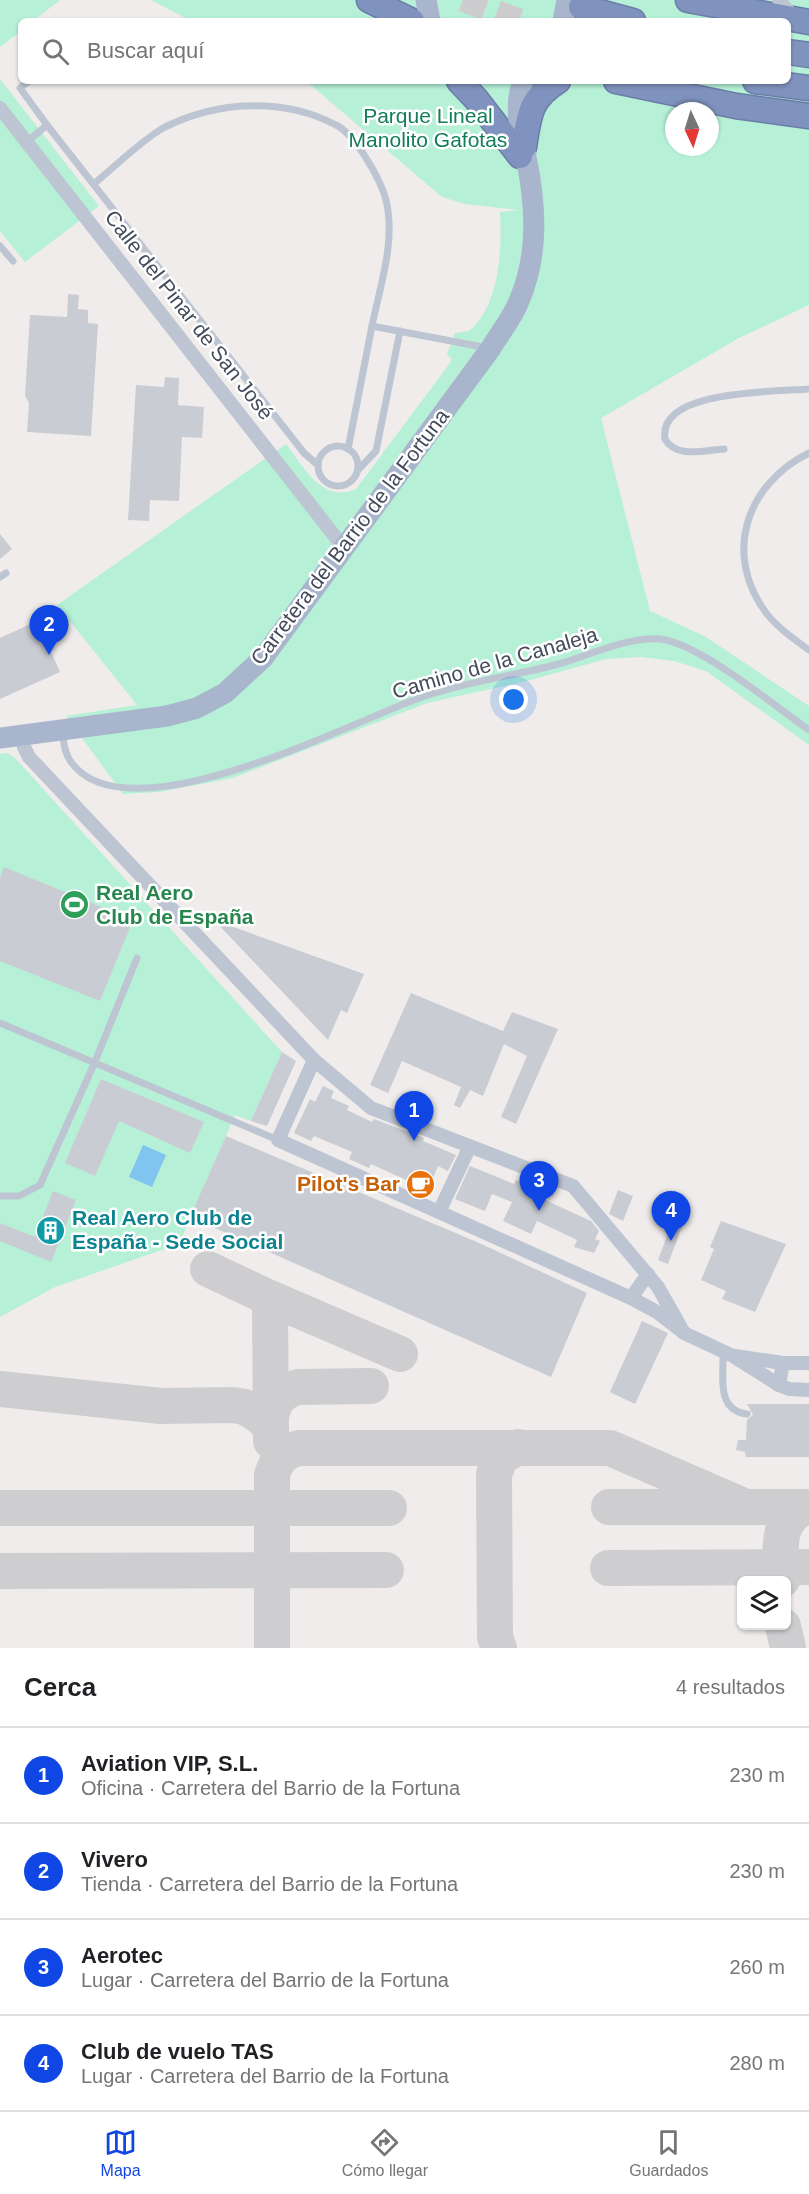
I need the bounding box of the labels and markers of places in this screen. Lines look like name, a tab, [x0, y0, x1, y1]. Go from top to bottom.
pin: 2	[29, 606, 68, 655]
place label: Real Aero Club de España	[96, 881, 254, 928]
sports icon: Real Aero Club de España	[59, 889, 91, 921]
pin: 1	[394, 1092, 434, 1141]
pin: 3	[520, 1162, 558, 1211]
cafe icon: Pilot's Bar	[405, 1168, 437, 1200]
place label: Pilot's Bar	[297, 1172, 400, 1195]
pin: 4	[652, 1192, 690, 1241]
place label: Real Aero Club de España - Sede Social	[72, 1206, 283, 1253]
building icon: Real Aero Club de España - Sede Social	[35, 1214, 67, 1246]

